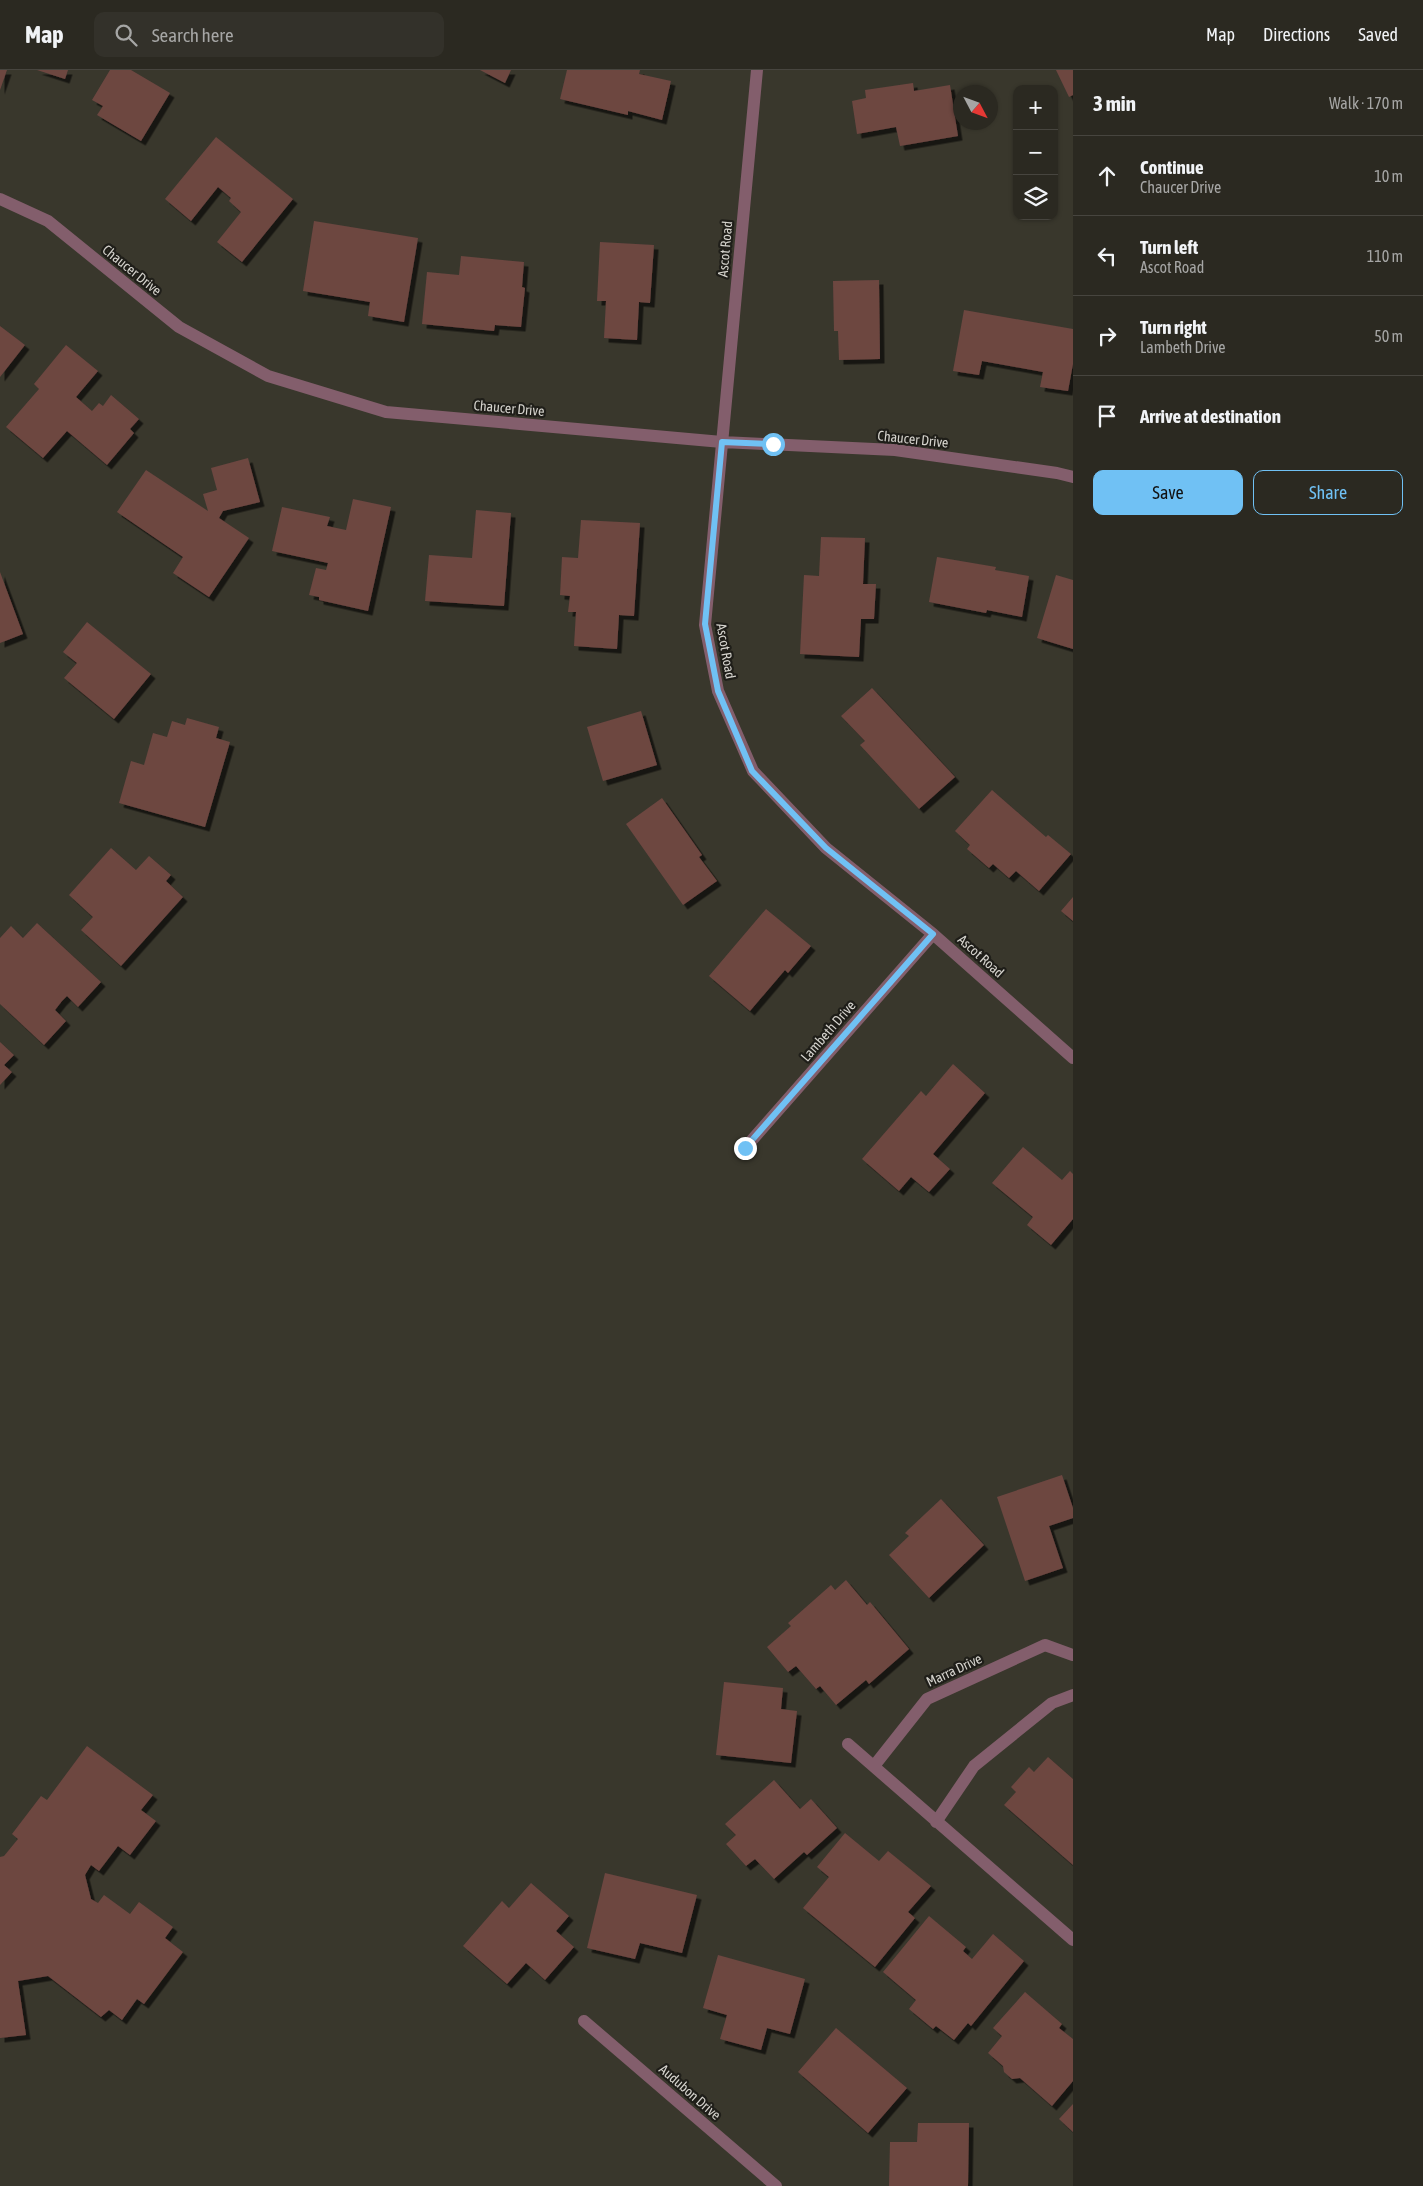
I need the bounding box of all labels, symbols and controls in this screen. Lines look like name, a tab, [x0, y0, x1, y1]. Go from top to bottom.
search box	[94, 12, 444, 57]
text: Map	[25, 21, 64, 48]
icon: search	[112, 21, 140, 49]
text: Search here	[152, 24, 234, 46]
text: Map	[1206, 24, 1235, 45]
text: Directions	[1263, 24, 1330, 45]
text: Saved	[1358, 24, 1398, 45]
north arrow	[953, 85, 998, 130]
map controls	[1013, 85, 1058, 220]
button: +	[1013, 85, 1058, 130]
text: 3 min	[1093, 91, 1136, 115]
text: Walk · 170 m	[1329, 94, 1403, 112]
button: −	[1013, 130, 1058, 175]
text: Continue	[1140, 156, 1204, 178]
icon: ahead	[1093, 162, 1121, 190]
text: 10 m	[1374, 167, 1403, 185]
button: layers	[1013, 175, 1058, 220]
text: Chaucer Drive	[1140, 178, 1221, 196]
street label: Ascot Road	[715, 220, 735, 278]
text: Turn left	[1140, 236, 1198, 258]
street label: Chaucer Drive	[99, 241, 165, 299]
icon: left	[1093, 242, 1121, 270]
text: 110 m	[1367, 247, 1403, 265]
text: Ascot Road	[1140, 258, 1204, 276]
text: Turn right	[1140, 316, 1207, 338]
icon: right	[1093, 322, 1121, 350]
text: 50 m	[1374, 327, 1403, 345]
text: Lambeth Drive	[1140, 338, 1226, 356]
street label: Chaucer Drive	[473, 397, 545, 419]
icon: arrive	[1093, 402, 1121, 430]
text: Arrive at destination	[1140, 405, 1281, 427]
street label: Chaucer Drive	[877, 427, 949, 451]
route start	[762, 433, 785, 456]
button: Save	[1093, 470, 1243, 515]
button: Share	[1253, 470, 1403, 515]
street label: Ascot Road	[713, 622, 739, 680]
street label: Ascot Road	[955, 931, 1007, 981]
street label: Lambeth Drive	[797, 997, 859, 1065]
route end	[734, 1137, 757, 1160]
street label: Marra Drive	[924, 1650, 984, 1690]
street label: Audubon Drive	[656, 2061, 724, 2123]

